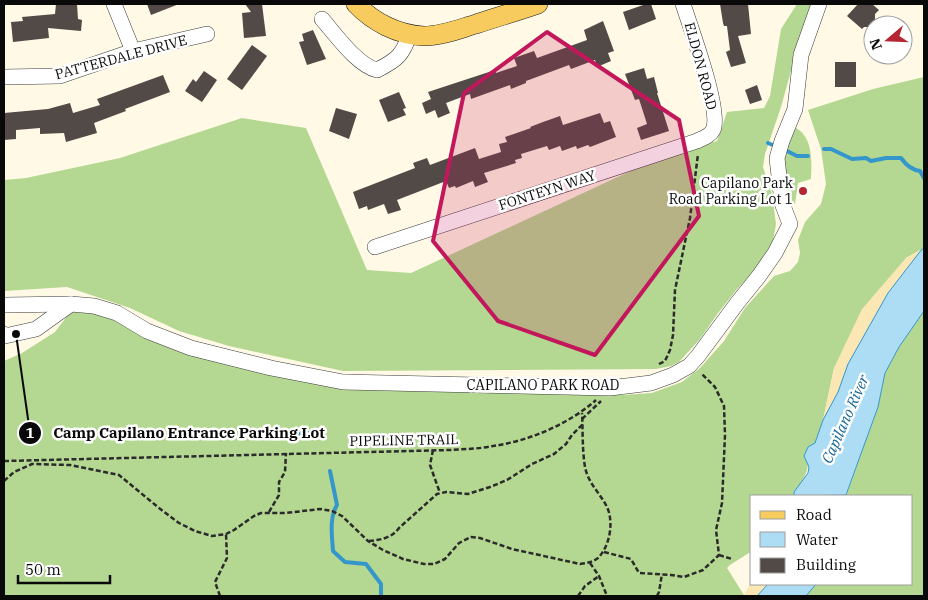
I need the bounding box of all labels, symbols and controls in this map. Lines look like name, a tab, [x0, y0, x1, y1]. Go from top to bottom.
north arrow	[863, 15, 913, 65]
street label: ELDON ROAD	[681, 20, 721, 112]
street label: PATTERDALE DRIVE	[53, 31, 189, 83]
text: N	[865, 36, 886, 52]
street label: FONTEYN WAY	[496, 166, 598, 214]
place label: Capilano Park Road Parking Lot 1	[669, 174, 794, 208]
marker: Capilano Park Road Parking Lot 1	[797, 185, 809, 197]
water label: Capilano River	[817, 371, 873, 466]
street label: CAPILANO PARK ROAD	[466, 376, 620, 394]
callout: Camp Capilano Entrance Parking Lot	[18, 418, 335, 448]
text: 1	[25, 423, 35, 442]
text: Camp Capilano Entrance Parking Lot	[53, 423, 325, 442]
street label: PIPELINE TRAIL	[349, 430, 459, 450]
legend	[750, 495, 913, 585]
text: Road	[796, 505, 832, 524]
text: Water	[796, 530, 838, 549]
scale bar	[18, 552, 110, 584]
text: Building	[796, 555, 856, 574]
text: 50 m	[25, 560, 61, 579]

